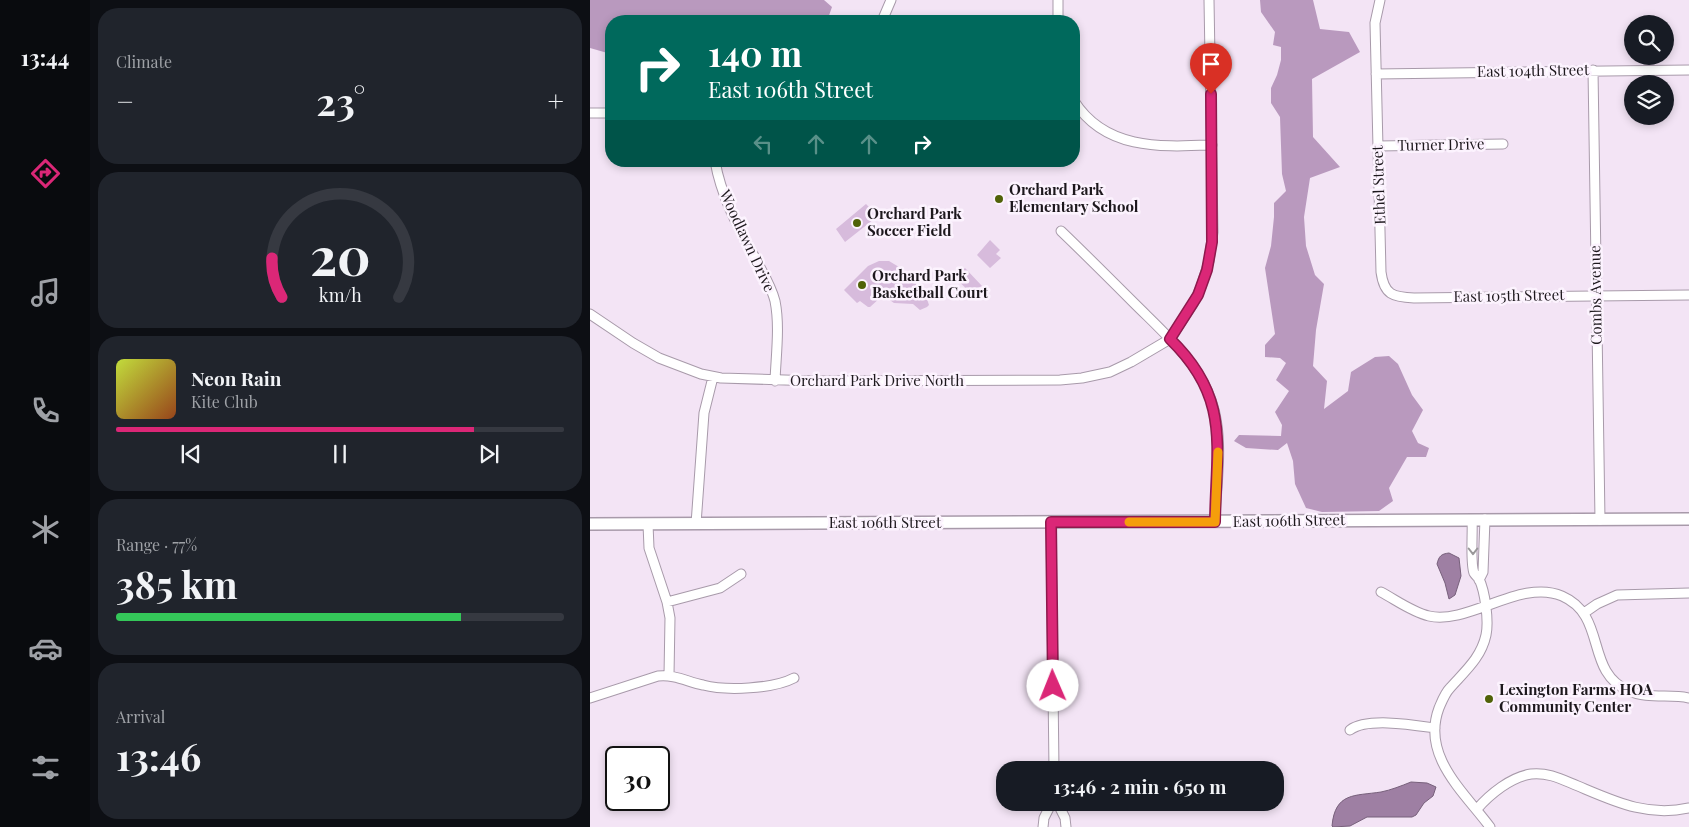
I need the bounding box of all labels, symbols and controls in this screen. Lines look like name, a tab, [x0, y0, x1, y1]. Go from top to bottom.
map controls	[1624, 15, 1674, 125]
button: search	[1624, 15, 1674, 65]
text: 140 m	[708, 29, 802, 76]
icon: right	[625, 35, 690, 100]
text: 13:44	[21, 42, 69, 72]
pin	[1190, 43, 1232, 94]
icon: arrive	[1197, 50, 1225, 78]
text: Climate	[116, 51, 172, 72]
street label: East 104th Street	[1477, 59, 1590, 81]
text: East 106th Street	[708, 74, 873, 104]
text: 23°	[316, 75, 365, 126]
button: layers	[1624, 75, 1674, 125]
text: −	[116, 82, 134, 119]
text: +	[548, 82, 564, 119]
icon: left	[749, 130, 777, 158]
icon: ahead	[802, 130, 830, 158]
icon: ahead	[855, 130, 883, 158]
icon: right	[908, 130, 936, 158]
street label: Turner Drive	[1397, 133, 1485, 155]
street label: Ethel Street	[1367, 144, 1389, 225]
icon: directions	[28, 156, 63, 191]
place label: Orchard Park Elementary School	[1009, 179, 1139, 216]
street label: Woodlawn Drive	[715, 185, 780, 295]
marker: Orchard Park Elementary School	[993, 193, 1005, 205]
place label: Orchard Park Soccer Field	[867, 203, 962, 240]
marker: Orchard Park Soccer Field	[851, 217, 863, 229]
text: 20	[310, 220, 370, 289]
street label: Combs Avenue	[1584, 245, 1606, 345]
place label: Orchard Park Basketball Court	[872, 265, 989, 302]
icon: music	[28, 275, 63, 310]
marker: Orchard Park Basketball Court	[856, 279, 868, 291]
text: km/h	[319, 283, 362, 306]
street label: East 105th Street	[1453, 284, 1565, 306]
text: Neon Rain	[191, 365, 281, 391]
street label: Orchard Park Drive North	[790, 370, 964, 390]
text: Kite Club	[191, 391, 258, 412]
icon: phone	[28, 393, 63, 428]
icon: previous	[177, 440, 205, 468]
icon: pause	[326, 440, 354, 468]
icon: next	[475, 440, 503, 468]
street label: East 106th Street	[1233, 509, 1346, 531]
icon: climate	[28, 512, 63, 547]
street label: East 106th Street	[829, 512, 942, 532]
text: Range · 77%	[116, 534, 197, 555]
one-way arrow	[1468, 547, 1478, 555]
text: 385 km	[116, 558, 238, 609]
icon: car	[28, 631, 63, 666]
position arrow	[1026, 659, 1078, 711]
place label: Lexington Farms HOA Community Center	[1499, 679, 1654, 716]
marker: Lexington Farms HOA Community Center	[1483, 693, 1495, 705]
text: Arrival	[116, 706, 165, 727]
text: 13:46	[116, 730, 201, 781]
speed limit sign: 30	[605, 746, 670, 811]
icon: filters	[28, 750, 63, 785]
text: 13:46 · 2 min · 650 m	[1053, 773, 1227, 799]

